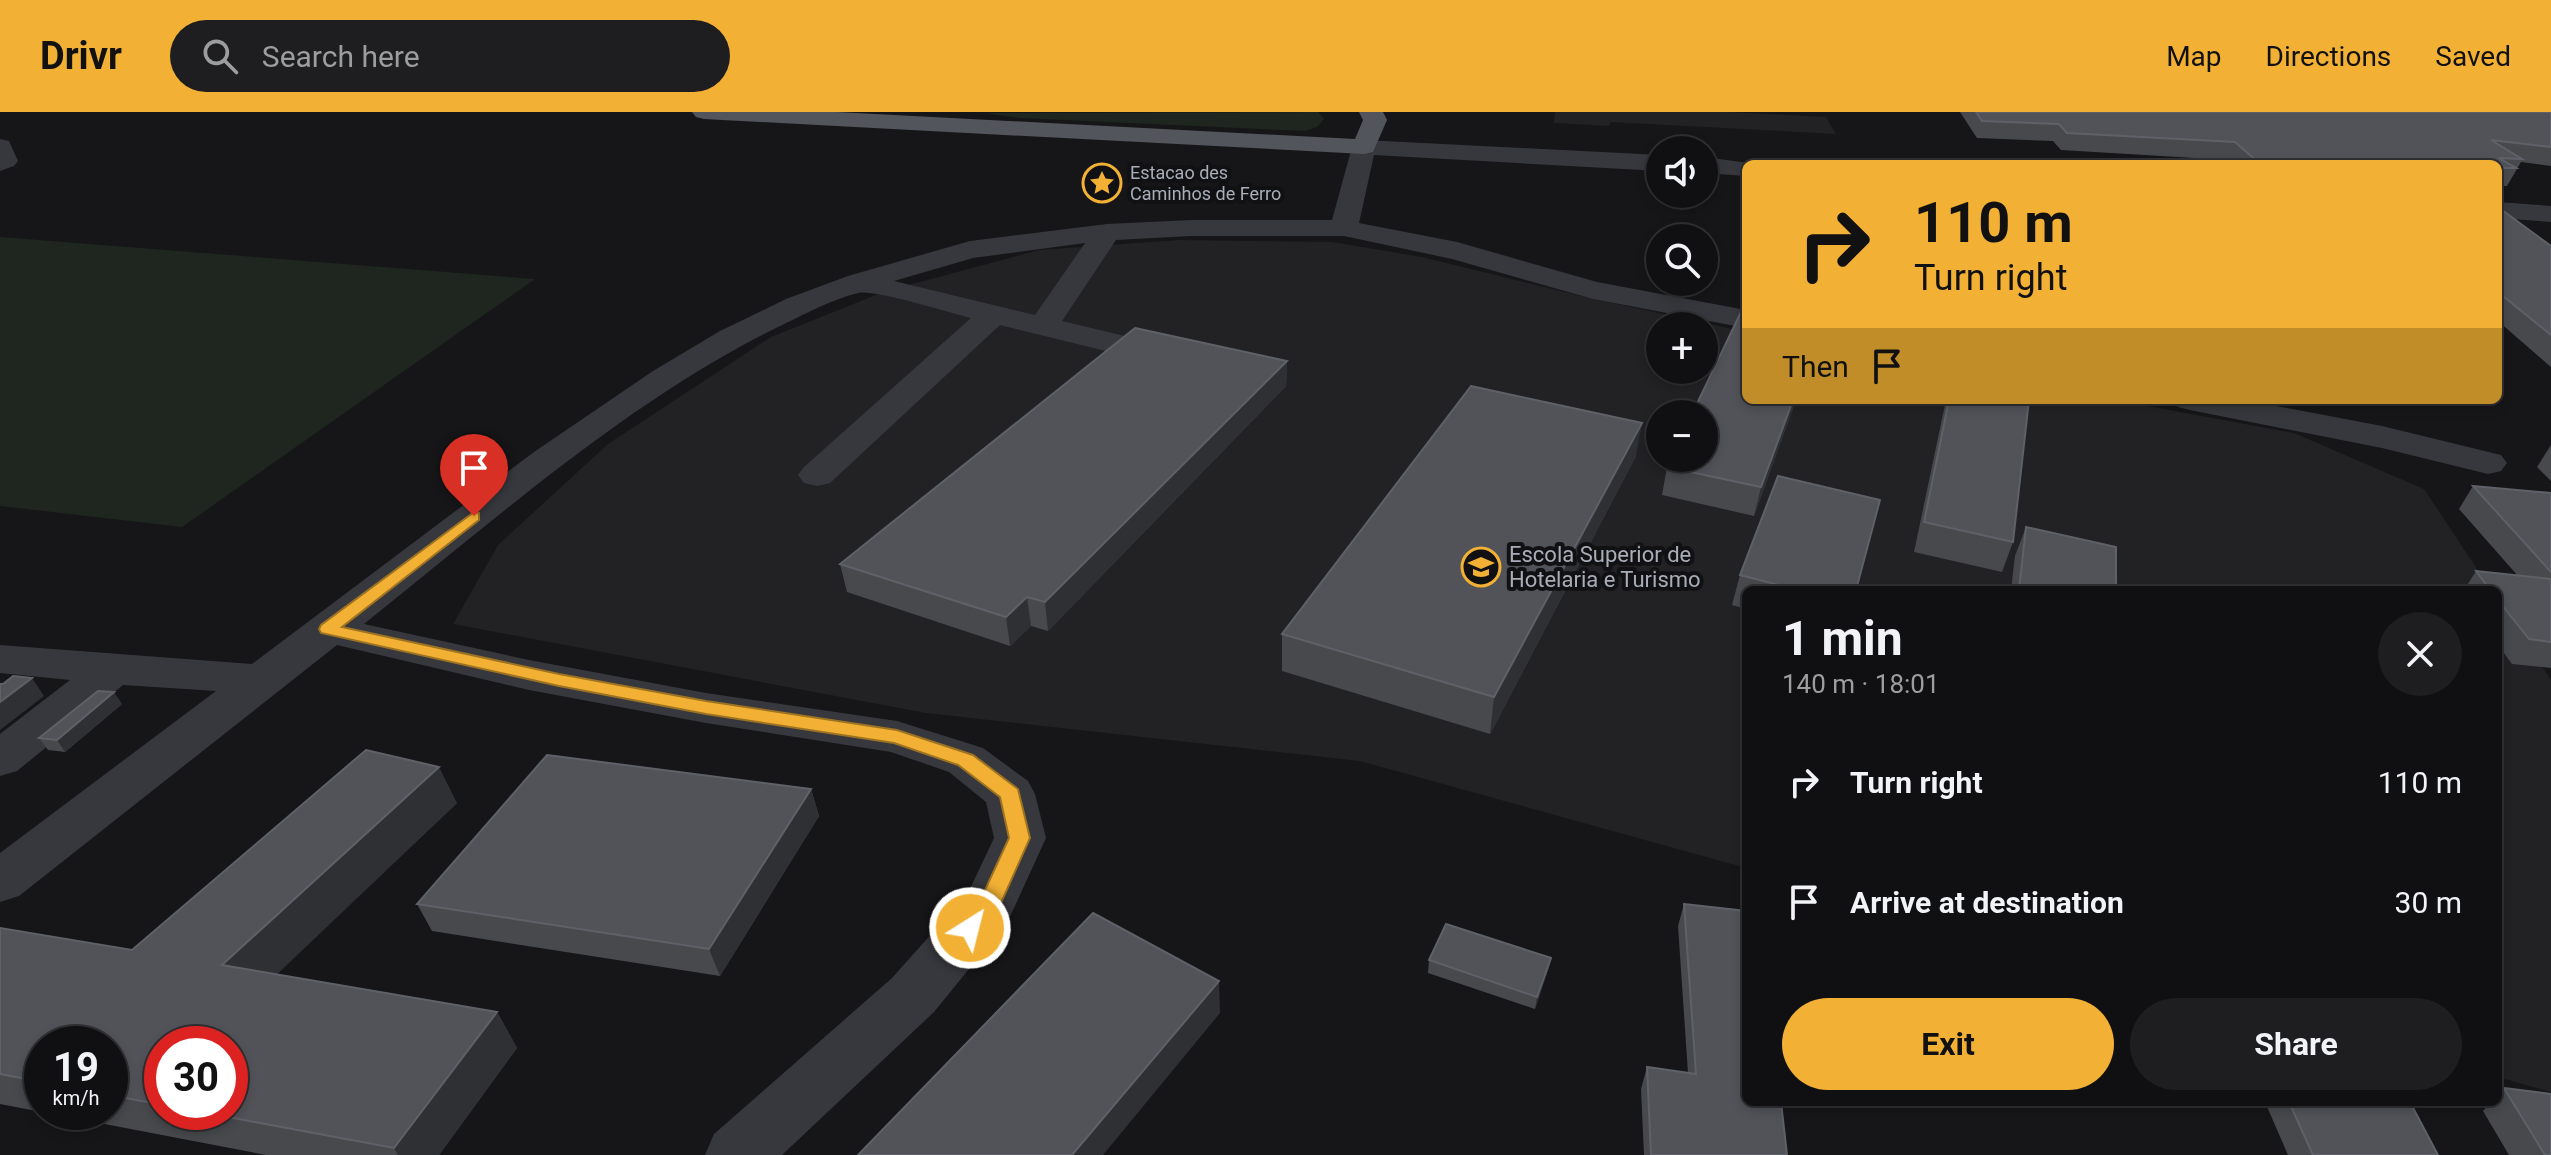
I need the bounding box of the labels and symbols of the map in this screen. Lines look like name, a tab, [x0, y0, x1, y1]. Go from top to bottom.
place icon: Estacao des Caminhos de Ferro	[1081, 162, 1123, 204]
place label: Estacao des Caminhos de Ferro	[1130, 162, 1281, 204]
pin	[440, 434, 508, 516]
place label: Escola Superior de Hotelaria e Turismo	[1509, 542, 1701, 592]
school or university icon: Escola Superior de Hotelaria e Turismo	[1460, 546, 1502, 588]
position arrow	[928, 886, 1012, 970]
speed limit sign: 30	[144, 1026, 248, 1130]

